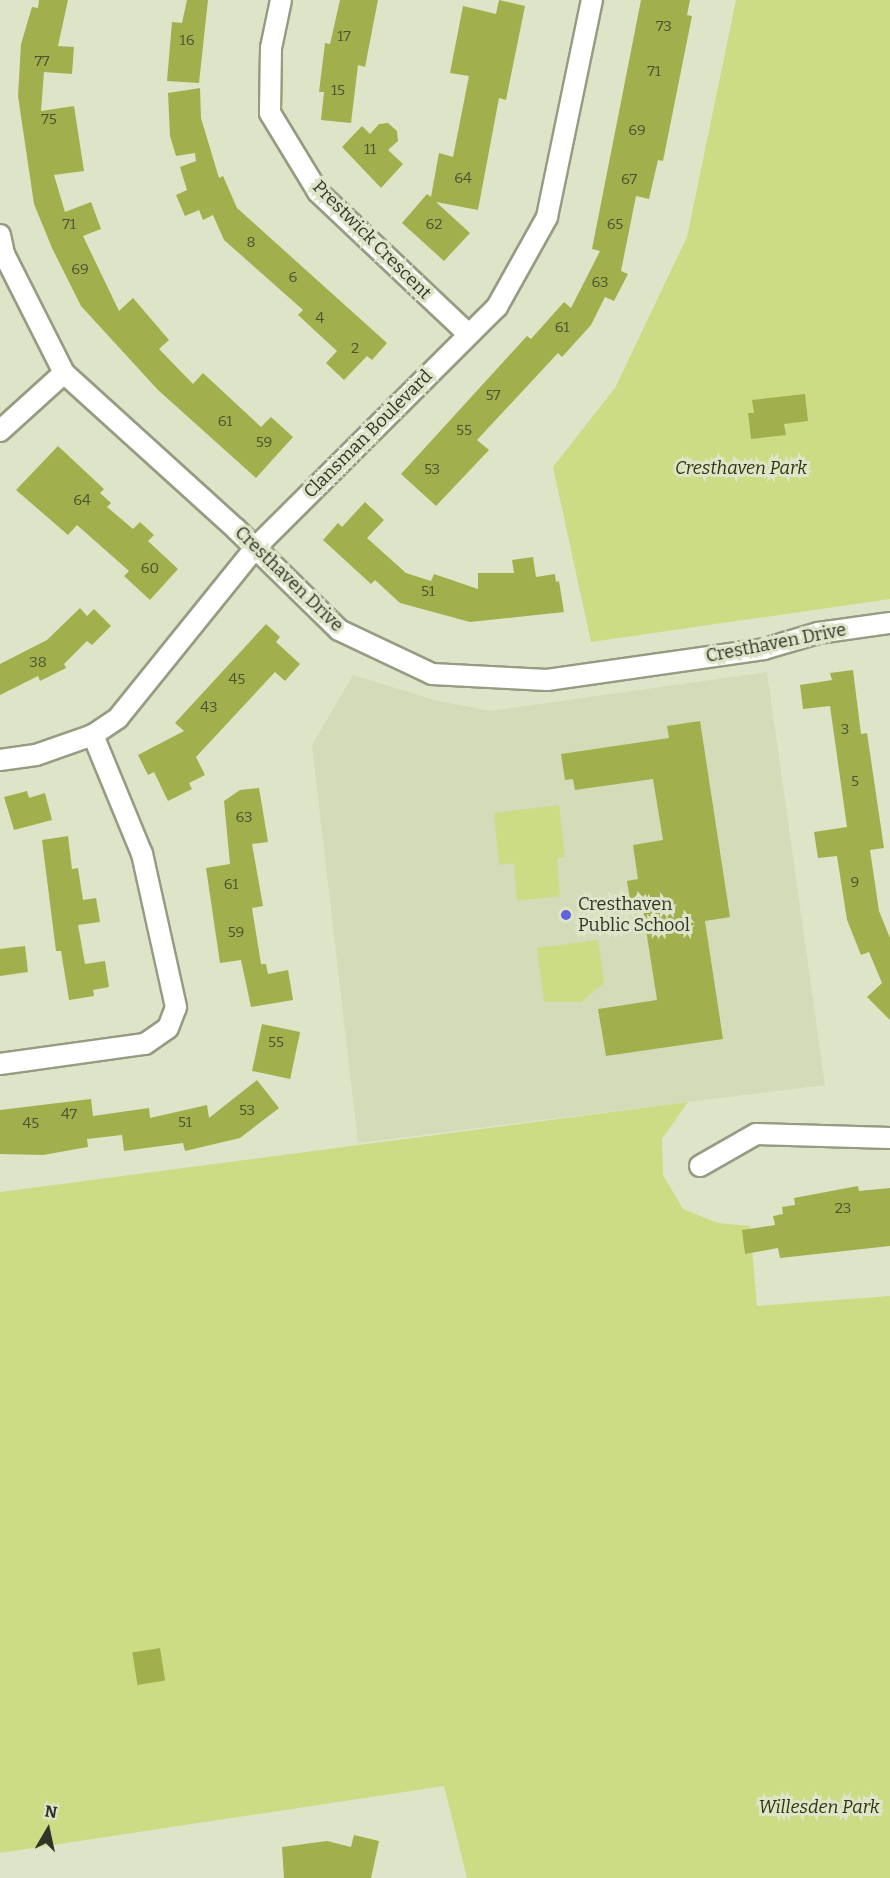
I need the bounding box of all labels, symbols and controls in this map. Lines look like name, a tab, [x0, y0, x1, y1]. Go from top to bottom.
house number: 73	[656, 18, 672, 36]
house number: 17	[337, 28, 351, 46]
house number: 16	[180, 32, 194, 50]
house number: 77	[34, 53, 50, 71]
house number: 71	[647, 63, 661, 81]
house number: 15	[331, 82, 345, 100]
house number: 75	[41, 111, 57, 129]
house number: 69	[628, 122, 646, 140]
house number: 11	[364, 141, 376, 159]
house number: 64	[454, 170, 472, 188]
house number: 67	[621, 171, 637, 189]
street label: Prestwick Crescent	[308, 176, 436, 304]
house number: 71	[62, 216, 76, 234]
house number: 62	[426, 216, 442, 234]
house number: 65	[607, 216, 623, 234]
house number: 8	[246, 234, 256, 252]
house number: 69	[71, 261, 89, 279]
house number: 6	[289, 269, 297, 287]
house number: 63	[591, 274, 609, 292]
house number: 4	[316, 310, 324, 328]
house number: 61	[555, 319, 569, 337]
house number: 2	[351, 340, 359, 358]
street label: Clansman Boulevard	[299, 365, 437, 503]
house number: 57	[485, 387, 501, 405]
house number: 61	[218, 413, 232, 431]
house number: 55	[456, 422, 472, 440]
house number: 59	[256, 434, 272, 452]
park label: Cresthaven Park	[675, 457, 807, 479]
house number: 53	[424, 461, 440, 479]
house number: 64	[73, 492, 91, 510]
street label: Cresthaven Drive	[230, 522, 348, 636]
house number: 60	[141, 560, 159, 578]
house number: 51	[421, 583, 435, 601]
street label: Cresthaven Drive	[704, 619, 848, 667]
house number: 38	[29, 654, 47, 672]
house number: 45	[229, 671, 245, 689]
house number: 43	[200, 699, 218, 717]
house number: 3	[841, 721, 849, 739]
house number: 5	[851, 773, 859, 791]
house number: 63	[235, 809, 253, 827]
house number: 9	[851, 874, 859, 892]
house number: 61	[224, 876, 238, 894]
place label: Cresthaven Public School	[578, 894, 690, 936]
marker: Cresthaven Public School	[559, 908, 573, 922]
house number: 59	[228, 924, 244, 942]
house number: 55	[268, 1034, 284, 1052]
house number: 53	[239, 1102, 255, 1120]
house number: 47	[61, 1106, 77, 1124]
house number: 51	[178, 1114, 192, 1132]
house number: 45	[23, 1115, 39, 1133]
house number: 23	[835, 1200, 851, 1218]
park label: Willesden Park	[758, 1796, 880, 1818]
north arrow	[18, 1800, 78, 1860]
text: N	[43, 1801, 58, 1822]

